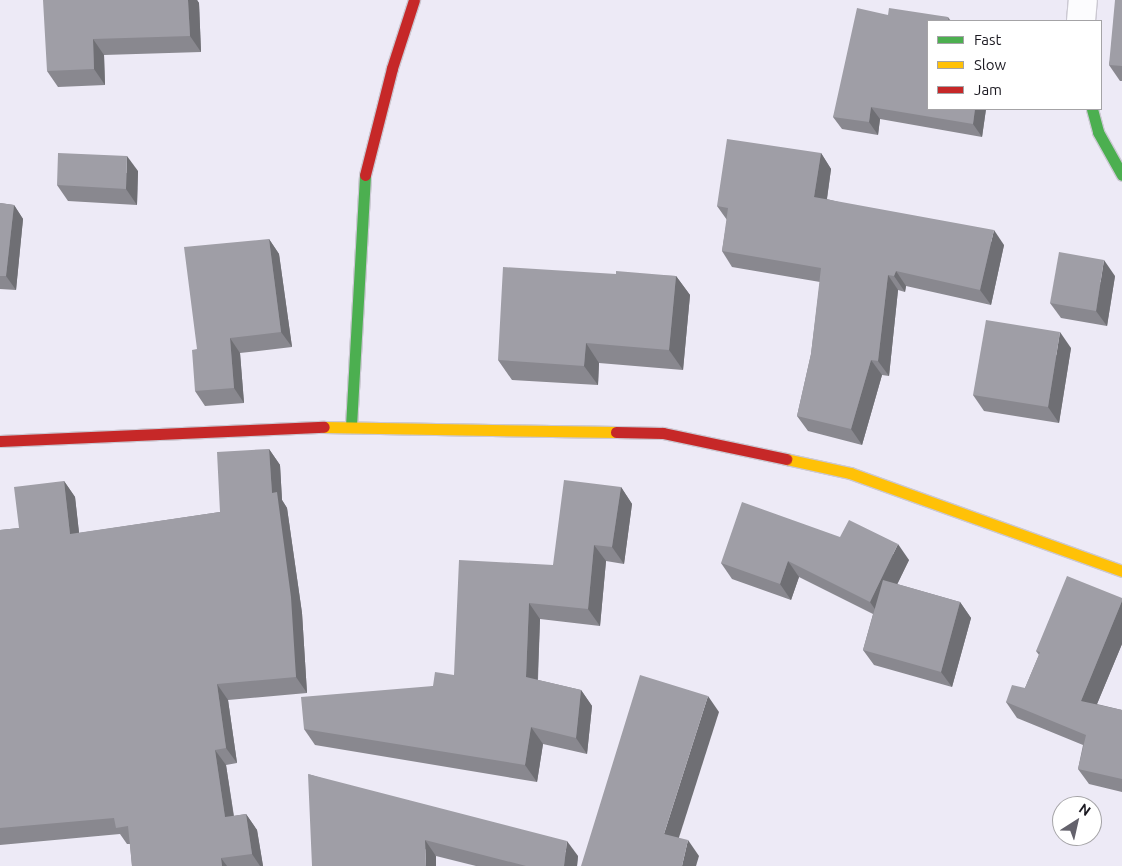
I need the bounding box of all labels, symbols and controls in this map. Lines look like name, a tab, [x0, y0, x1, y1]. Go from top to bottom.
legend	[927, 20, 1102, 110]
text: Fast	[974, 31, 1001, 48]
text: Slow	[974, 56, 1006, 73]
text: Jam	[974, 81, 1002, 98]
north arrow	[1052, 796, 1102, 846]
text: N	[1076, 800, 1094, 819]

